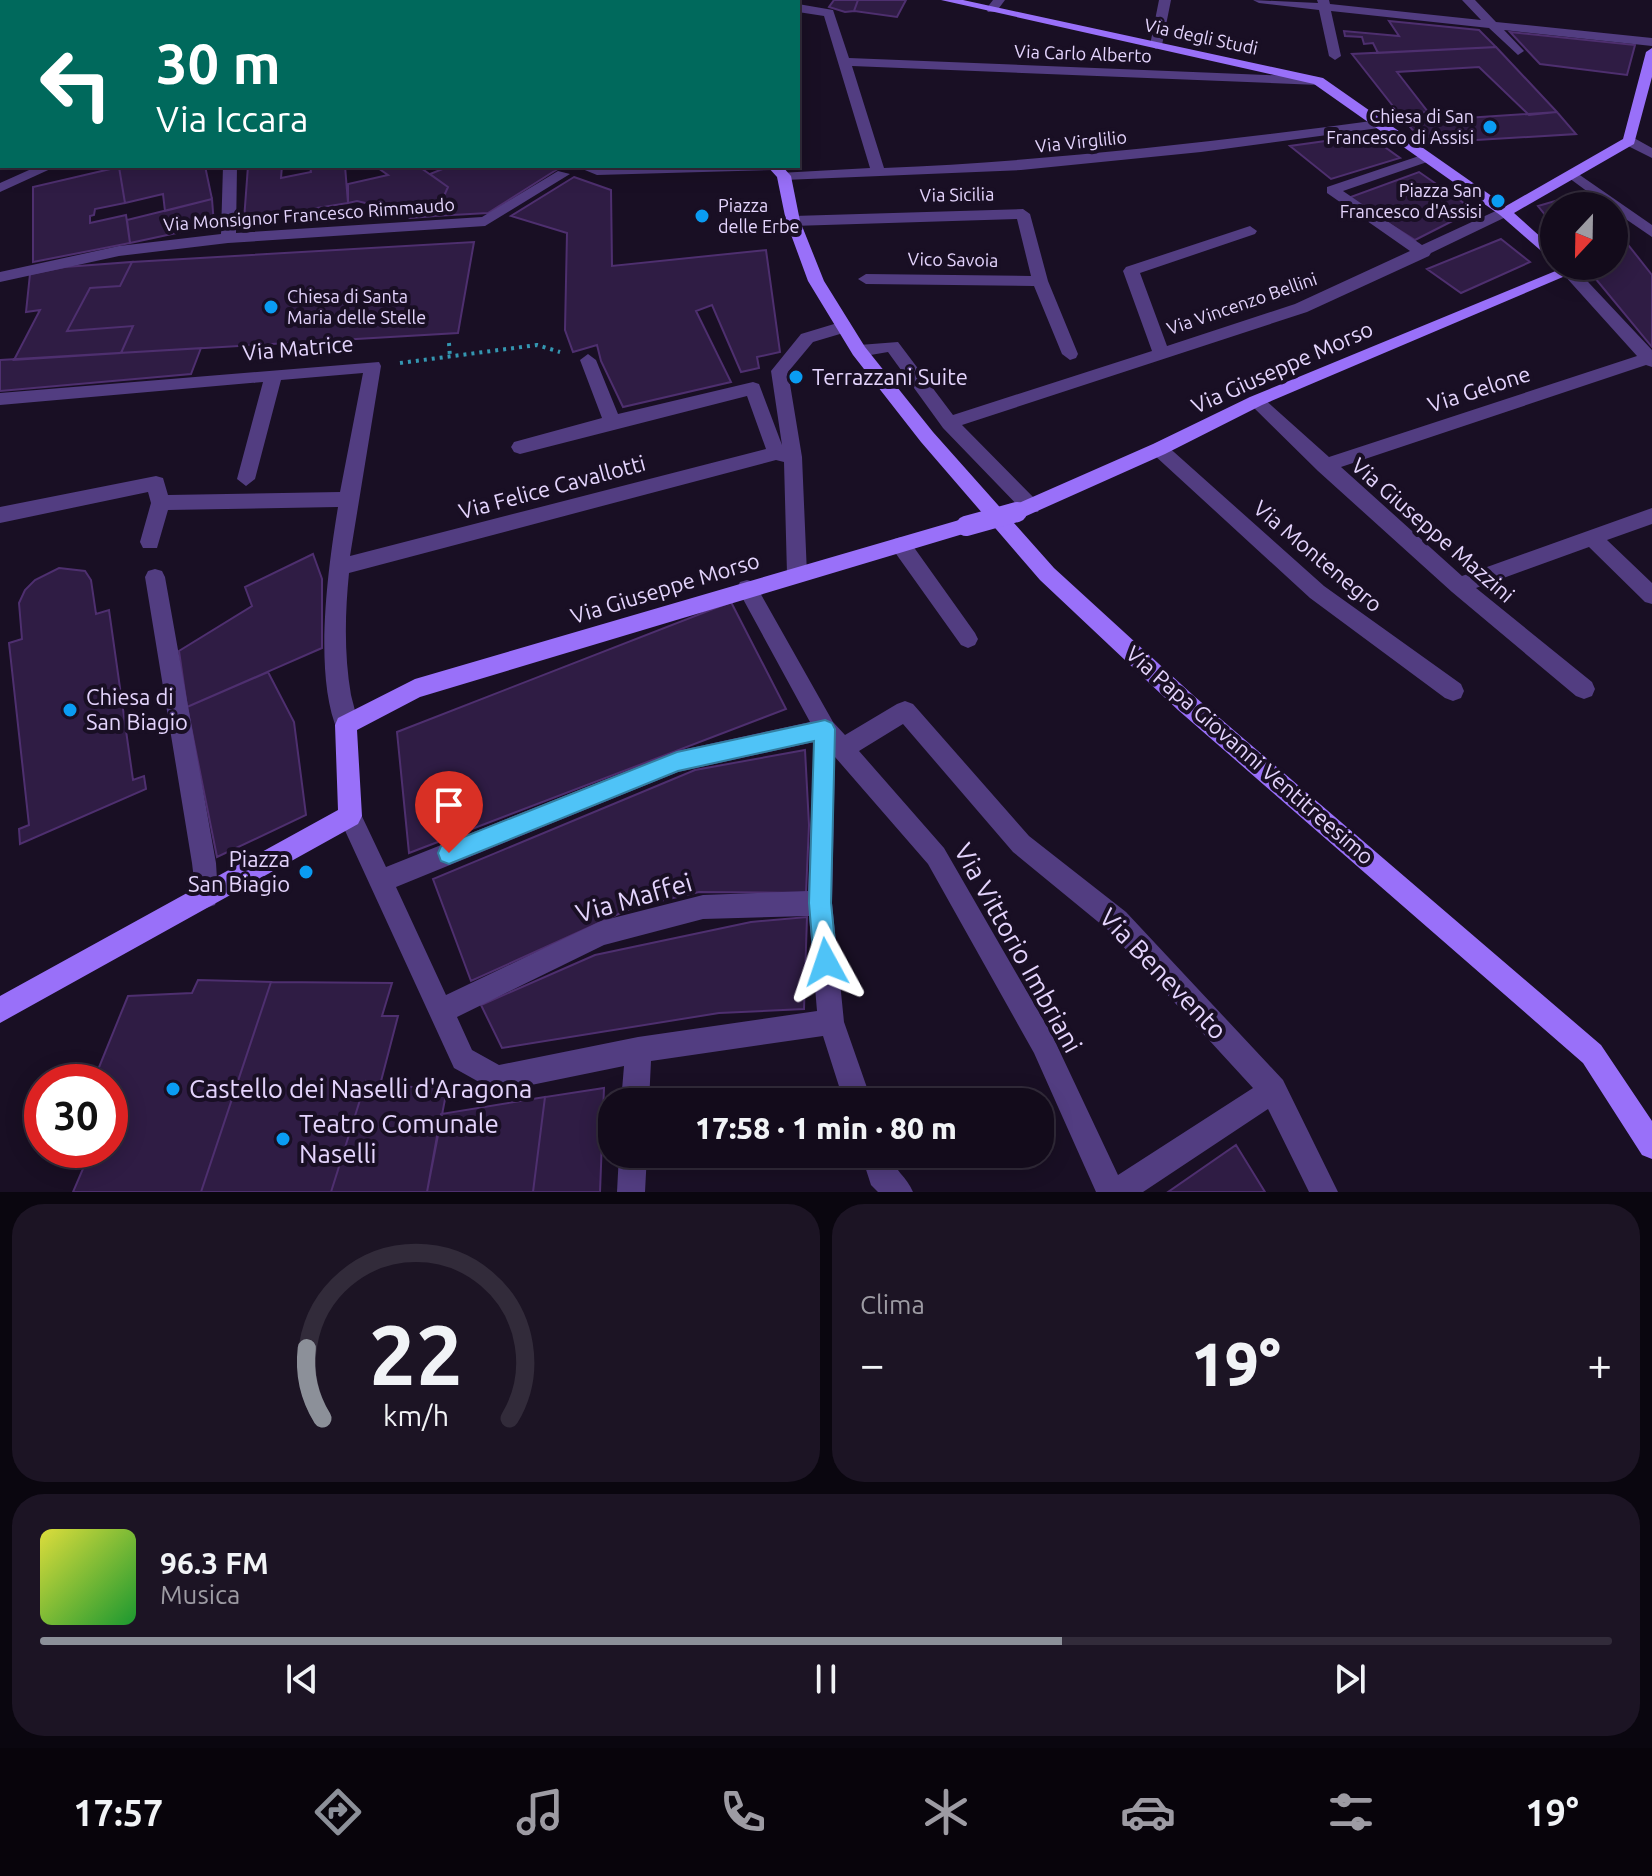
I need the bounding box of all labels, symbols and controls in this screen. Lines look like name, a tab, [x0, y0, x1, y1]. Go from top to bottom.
street label: Via degli Studi	[1143, 14, 1260, 58]
icon: left	[24, 32, 128, 136]
text: 30 m	[156, 32, 281, 95]
street label: Via Carlo Alberto	[1014, 41, 1152, 65]
text: Via Iccara	[156, 98, 309, 139]
place label: Chiesa di San Francesco di Assisi	[1326, 106, 1474, 147]
marker: Chiesa di San Francesco di Assisi	[1481, 118, 1499, 136]
street label: Via Virglilio	[1034, 126, 1128, 156]
place label: Piazza San Francesco d'Assisi	[1340, 180, 1482, 221]
street label: Via Sicilia	[919, 183, 994, 205]
marker: Piazza San Francesco d'Assisi	[1489, 192, 1507, 210]
north arrow	[1540, 192, 1628, 280]
map controls	[1540, 192, 1628, 280]
street label: Via Monsignor Francesco Rimmaudo	[162, 194, 455, 234]
place label: Piazza delle Erbe	[718, 195, 799, 236]
marker: Piazza delle Erbe	[693, 207, 711, 225]
street label: Vico Savoia	[907, 248, 999, 270]
street label: Via Vincenzo Bellini	[1164, 268, 1319, 338]
place label: Chiesa di Santa Maria delle Stelle	[287, 286, 426, 327]
marker: Chiesa di Santa Maria delle Stelle	[262, 298, 280, 316]
street label: Via Giuseppe Morso	[1187, 315, 1377, 418]
street label: Via Matrice	[241, 330, 355, 365]
street label: Via Gelone	[1424, 360, 1533, 417]
place label: Terrazzani Suite	[812, 364, 968, 389]
marker: Terrazzani Suite	[787, 368, 805, 386]
street label: Via Felice Cavallotti	[456, 450, 648, 523]
street label: Via Giuseppe Mazzini	[1347, 452, 1520, 607]
street label: Via Montenegro	[1249, 495, 1388, 617]
street label: Via Giuseppe Morso	[567, 547, 762, 628]
street label: Via Papa Giovanni Ventitreesimo	[1121, 640, 1379, 869]
place label: Chiesa di San Biagio	[86, 684, 188, 734]
marker: Chiesa di San Biagio	[61, 701, 79, 719]
pin	[415, 771, 483, 853]
icon: arrive	[427, 783, 471, 827]
street label: Via Vittorio Imbriani	[949, 838, 1088, 1057]
place label: Piazza San Biagio	[188, 846, 290, 896]
marker: Piazza San Biagio	[297, 863, 315, 881]
street label: Via Maffei	[572, 867, 695, 928]
street label: Via Benevento	[1094, 902, 1233, 1045]
position arrow	[784, 920, 868, 1004]
speed limit sign: 30	[24, 1064, 128, 1168]
place label: Castello dei Naselli d'Aragona	[189, 1074, 532, 1103]
marker: Castello dei Naselli d'Aragona	[164, 1080, 182, 1098]
place label: Teatro Comunale Naselli	[299, 1109, 499, 1168]
text: 17:58 · 1 min · 80 m	[695, 1111, 957, 1145]
marker: Teatro Comunale Naselli	[274, 1130, 292, 1148]
text: Clima	[860, 1290, 925, 1319]
text: 22	[369, 1307, 463, 1401]
text: 19°	[1191, 1330, 1281, 1397]
text: −	[860, 1339, 885, 1388]
text: +	[1587, 1339, 1612, 1388]
text: km/h	[383, 1399, 449, 1431]
text: 96.3 FM	[160, 1546, 269, 1580]
text: Musica	[160, 1580, 240, 1609]
icon: previous	[280, 1657, 324, 1701]
icon: pause	[804, 1657, 848, 1701]
icon: next	[1328, 1657, 1372, 1701]
icon: directions	[310, 1784, 366, 1840]
icon: music	[512, 1784, 568, 1840]
icon: phone	[715, 1784, 771, 1840]
icon: climate	[918, 1784, 974, 1840]
icon: car	[1120, 1784, 1176, 1840]
icon: filters	[1323, 1784, 1379, 1840]
text: 17:57	[73, 1792, 163, 1833]
text: 19°	[1525, 1792, 1579, 1833]

